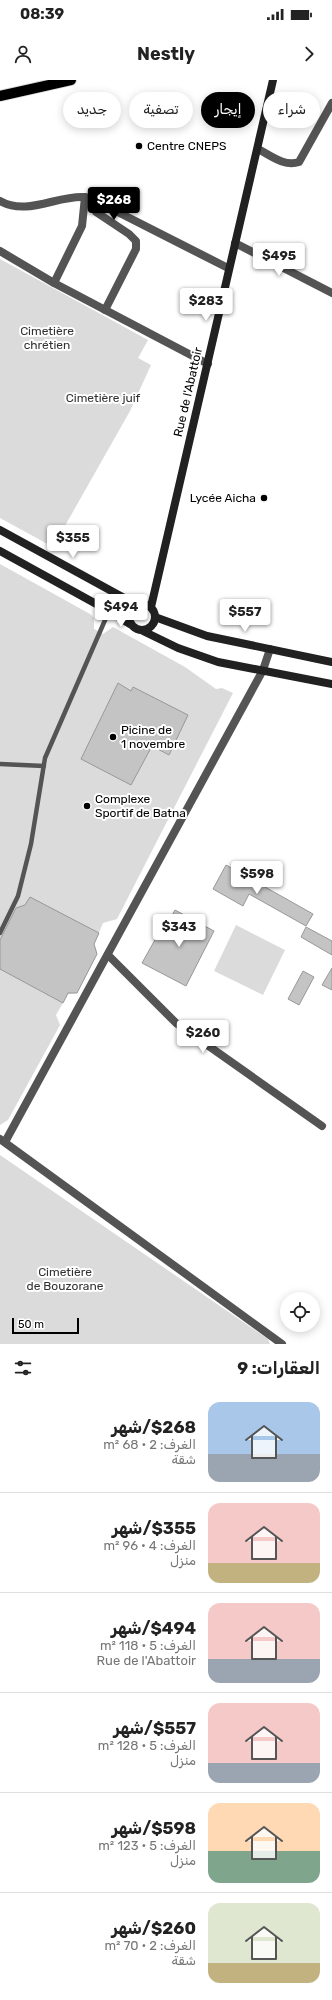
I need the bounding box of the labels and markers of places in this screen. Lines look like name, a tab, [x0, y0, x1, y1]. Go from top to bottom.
place label: Centre CNEPS	[147, 139, 226, 153]
marker: Centre CNEPS	[134, 141, 144, 151]
pin: $268	[90, 187, 138, 221]
pin: $495	[255, 243, 303, 277]
pin: $283	[182, 288, 230, 322]
place label: Lycée Aicha	[190, 491, 256, 505]
marker: Lycée Aicha	[259, 493, 269, 503]
pin: $355	[49, 525, 97, 559]
pin: $494	[97, 594, 145, 628]
pin: $557	[221, 599, 269, 633]
place label: Picine de 1 novembre	[121, 723, 185, 751]
marker: Picine de 1 novembre	[108, 732, 118, 742]
place label: Complexe Sportif de Batna	[95, 792, 186, 820]
marker: Complexe Sportif de Batna	[82, 801, 92, 811]
pin: $598	[233, 861, 281, 895]
pin: $343	[155, 914, 203, 948]
pin: $260	[179, 1020, 227, 1054]

